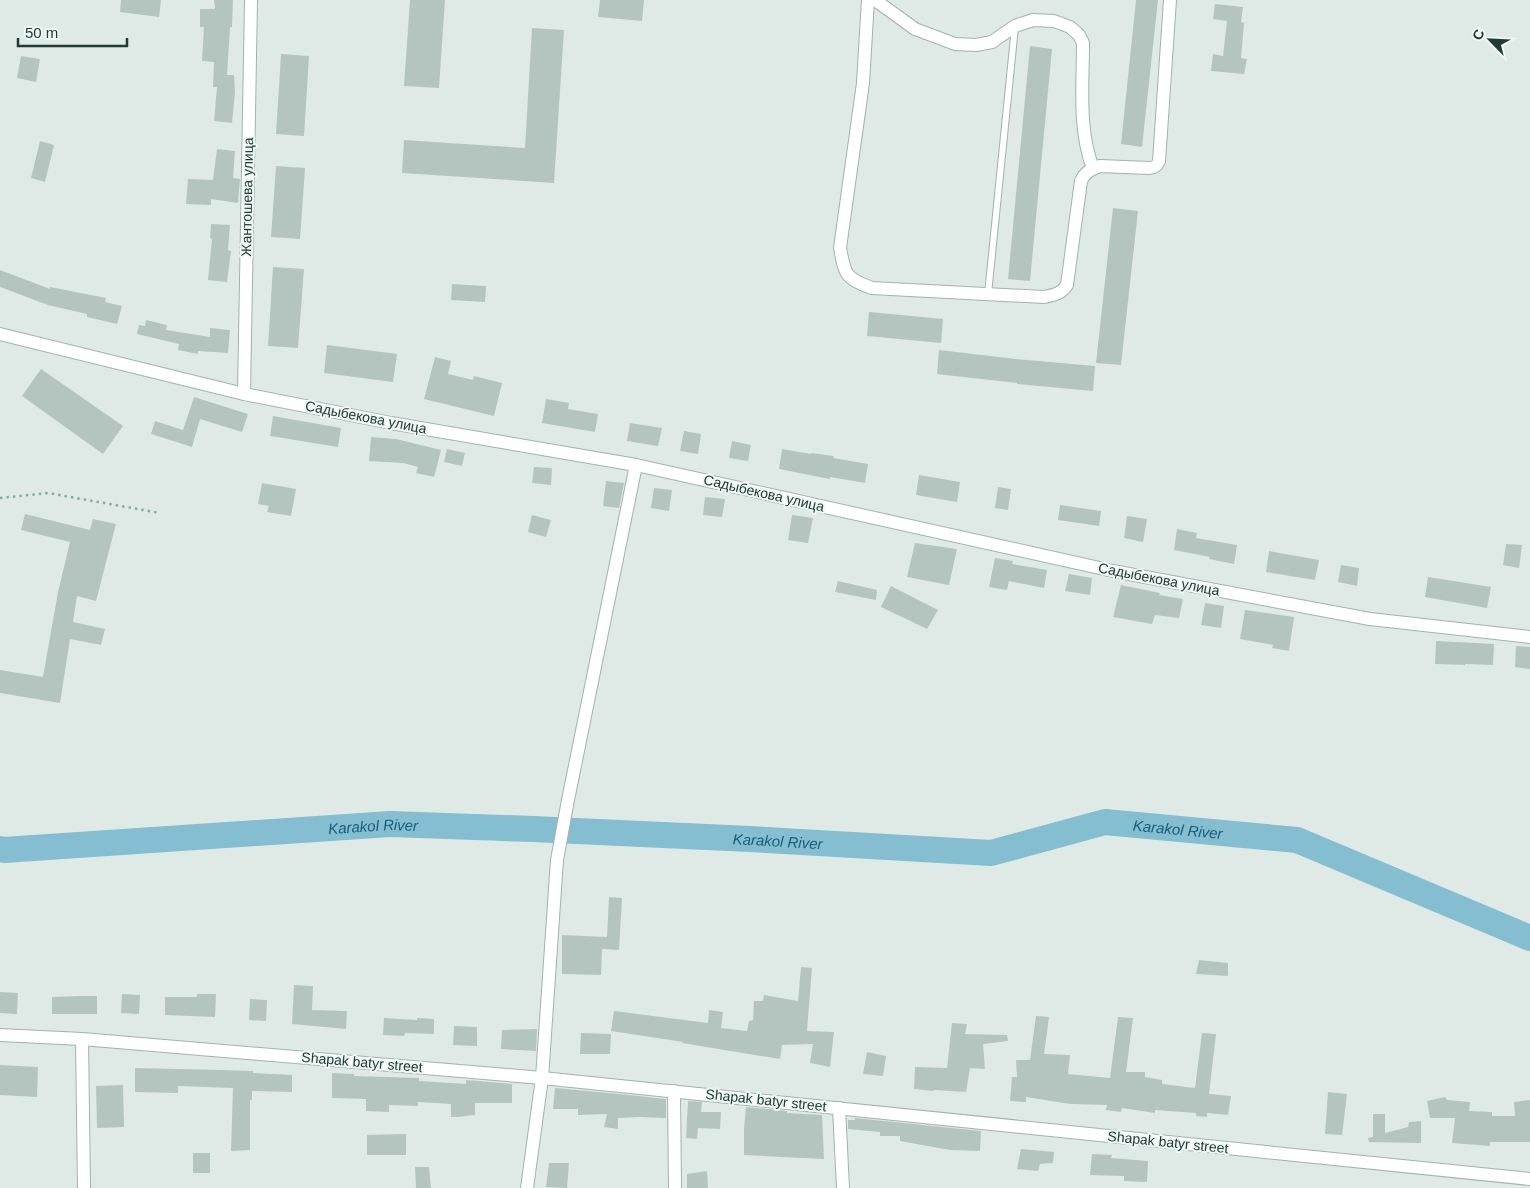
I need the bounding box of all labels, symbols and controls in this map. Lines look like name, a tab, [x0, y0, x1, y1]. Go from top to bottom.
scale bar	[18, 15, 126, 47]
north arrow	[1465, 15, 1515, 65]
text: 50 m	[25, 24, 58, 41]
text: С	[1469, 27, 1487, 43]
street label: Жантошева улица	[238, 137, 256, 257]
street label: Садыбекова улица	[304, 397, 428, 437]
street label: Садыбекова улица	[702, 471, 826, 515]
street label: Садыбекова улица	[1097, 559, 1221, 599]
water label: Karakol River	[328, 815, 419, 837]
water label: Karakol River	[1132, 816, 1224, 842]
water label: Karakol River	[732, 830, 824, 852]
street label: Shapak batyr street	[301, 1049, 423, 1075]
street label: Shapak batyr street	[705, 1086, 827, 1114]
street label: Shapak batyr street	[1107, 1128, 1229, 1156]

